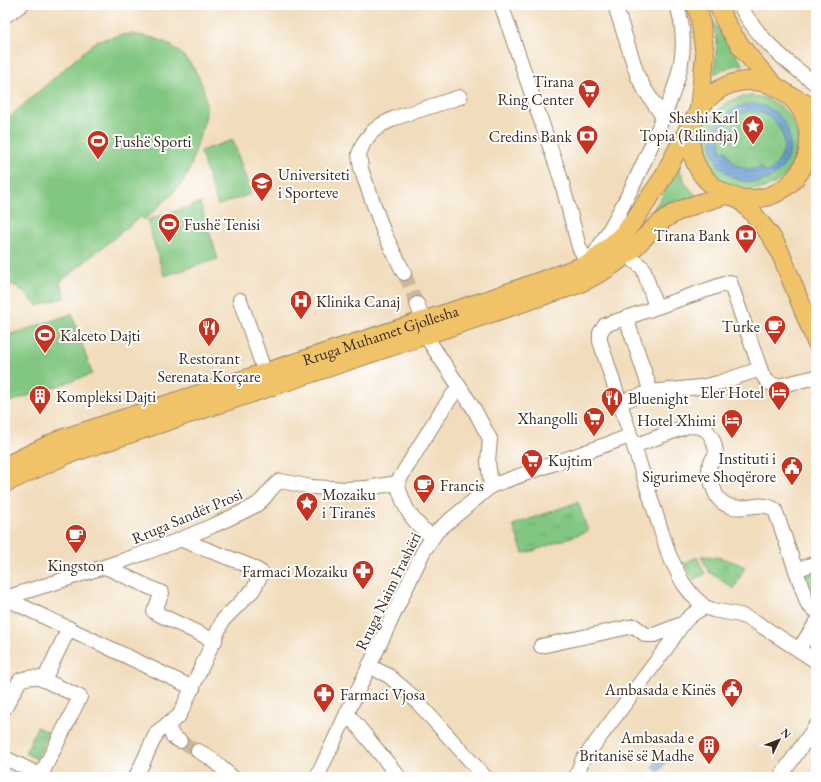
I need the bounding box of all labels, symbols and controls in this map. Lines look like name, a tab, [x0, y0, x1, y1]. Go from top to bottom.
place label: Tirana Ring Center	[497, 71, 575, 110]
supermarket icon: Tirana Ring Center	[576, 77, 602, 110]
place label: Sheshi Karl Topia (Rilindja)	[640, 107, 738, 146]
place icon: Sheshi Karl Topia (Rilindja)	[740, 113, 766, 146]
bank icon: Credins Bank	[574, 123, 600, 156]
place label: Credins Bank	[489, 126, 572, 147]
sports icon: Fushë Sporti	[85, 128, 111, 161]
place label: Fushë Sporti	[114, 131, 192, 152]
place label: Universiteti i Sporteve	[278, 164, 350, 203]
school or university icon: Universiteti i Sporteve	[249, 170, 275, 203]
sports icon: Fushë Tenisi	[156, 211, 182, 244]
place label: Fushë Tenisi	[184, 214, 260, 235]
bank icon: Tirana Bank	[733, 222, 759, 255]
place label: Tirana Bank	[654, 225, 730, 246]
hospital icon: Klinika Canaj	[288, 288, 314, 321]
place label: Klinika Canaj	[316, 291, 400, 312]
street label: Rruga Muhamet Gjollesha	[300, 299, 462, 370]
cafe icon: Turke	[762, 313, 788, 346]
restaurant icon: Restorant Serenata Korçare	[196, 315, 222, 348]
place label: Turke	[722, 316, 760, 337]
sports icon: Kalceto Dajti	[32, 322, 58, 355]
place label: Kalceto Dajti	[60, 325, 141, 346]
place label: Restorant Serenata Korçare	[157, 348, 261, 387]
hotel icon: Eler Hotel	[766, 379, 792, 412]
place label: Eler Hotel	[700, 382, 764, 403]
building icon: Kompleksi Dajti	[27, 383, 53, 416]
restaurant icon: Bluenight	[599, 385, 625, 418]
place label: Kompleksi Dajti	[56, 386, 156, 407]
place label: Bluenight	[628, 388, 689, 409]
supermarket icon: Xhangolli	[581, 405, 607, 438]
hotel icon: Hotel Xhimi	[719, 407, 745, 440]
place label: Xhangolli	[516, 408, 578, 429]
place label: Hotel Xhimi	[637, 410, 716, 431]
supermarket icon: Kujtim	[519, 447, 545, 480]
place label: Instituti i Sigurimeve Shoqërore	[642, 448, 776, 487]
place label: Kujtim	[548, 450, 593, 471]
public building icon: Instituti i Sigurimeve Shoqërore	[779, 454, 805, 487]
cafe icon: Francis	[411, 472, 437, 505]
place label: Francis	[440, 475, 484, 496]
street label: Rruga Sandër Prosi	[129, 483, 246, 549]
place label: Mozaiku i Tiranës	[322, 484, 377, 523]
place icon: Mozaiku i Tiranës	[294, 490, 320, 523]
cafe icon: Kingston	[63, 522, 89, 555]
street label: Rruga Naim Frashëri	[350, 528, 426, 654]
place label: Kingston	[48, 555, 105, 576]
pharmacy icon: Farmaci Mozaiku	[350, 558, 376, 591]
place label: Farmaci Mozaiku	[242, 561, 349, 582]
public building icon: Ambasada e Kinës	[719, 676, 745, 709]
place label: Ambasada e Kinës	[604, 679, 716, 700]
pharmacy icon: Farmaci Vjosa	[311, 681, 337, 714]
place label: Farmaci Vjosa	[340, 684, 426, 705]
north arrow	[759, 720, 799, 760]
text: N	[778, 725, 795, 741]
place label: Ambasada e Britanisë së Madhe	[579, 727, 694, 766]
building icon: Ambasada e Britanisë së Madhe	[696, 733, 722, 766]

